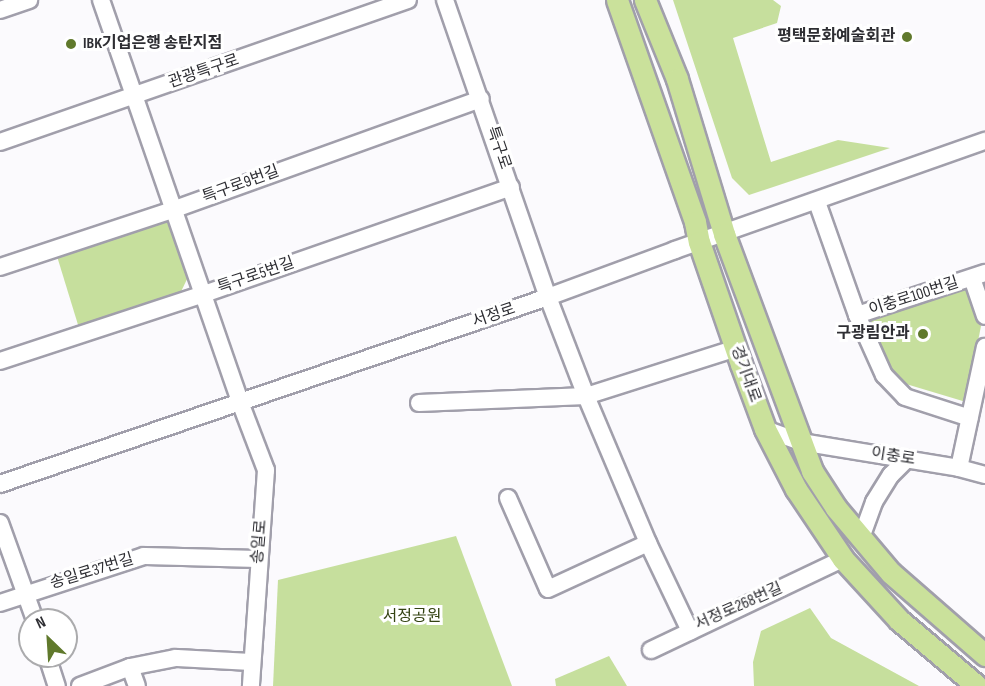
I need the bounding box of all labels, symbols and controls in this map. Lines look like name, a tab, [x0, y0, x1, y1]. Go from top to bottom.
place label: 평택문화예술회관	[777, 27, 895, 47]
marker: 평택문화예술회관	[900, 30, 914, 44]
place label: IBK기업은행 송탄지점	[83, 34, 222, 54]
marker: IBK기업은행 송탄지점	[64, 37, 78, 51]
street label: 관광특구로	[166, 51, 242, 93]
street label: 특구로	[482, 124, 514, 172]
street label: 특구로9번길	[200, 162, 282, 208]
street label: 특구로5번길	[215, 254, 297, 298]
street label: 이충로100번길	[867, 273, 961, 321]
street label: 서정로	[470, 300, 518, 332]
place label: 구광림안과	[836, 324, 910, 344]
marker: 구광림안과	[914, 325, 932, 343]
street label: 경기대로	[726, 343, 764, 405]
street label: 이충로	[870, 444, 916, 470]
street label: 송일로	[249, 519, 271, 565]
street label: 송일로37번길	[48, 550, 136, 594]
street label: 서정로268번길	[692, 579, 786, 635]
park label: 서정공원	[383, 607, 441, 627]
north arrow	[18, 608, 78, 668]
text: N	[33, 613, 49, 633]

